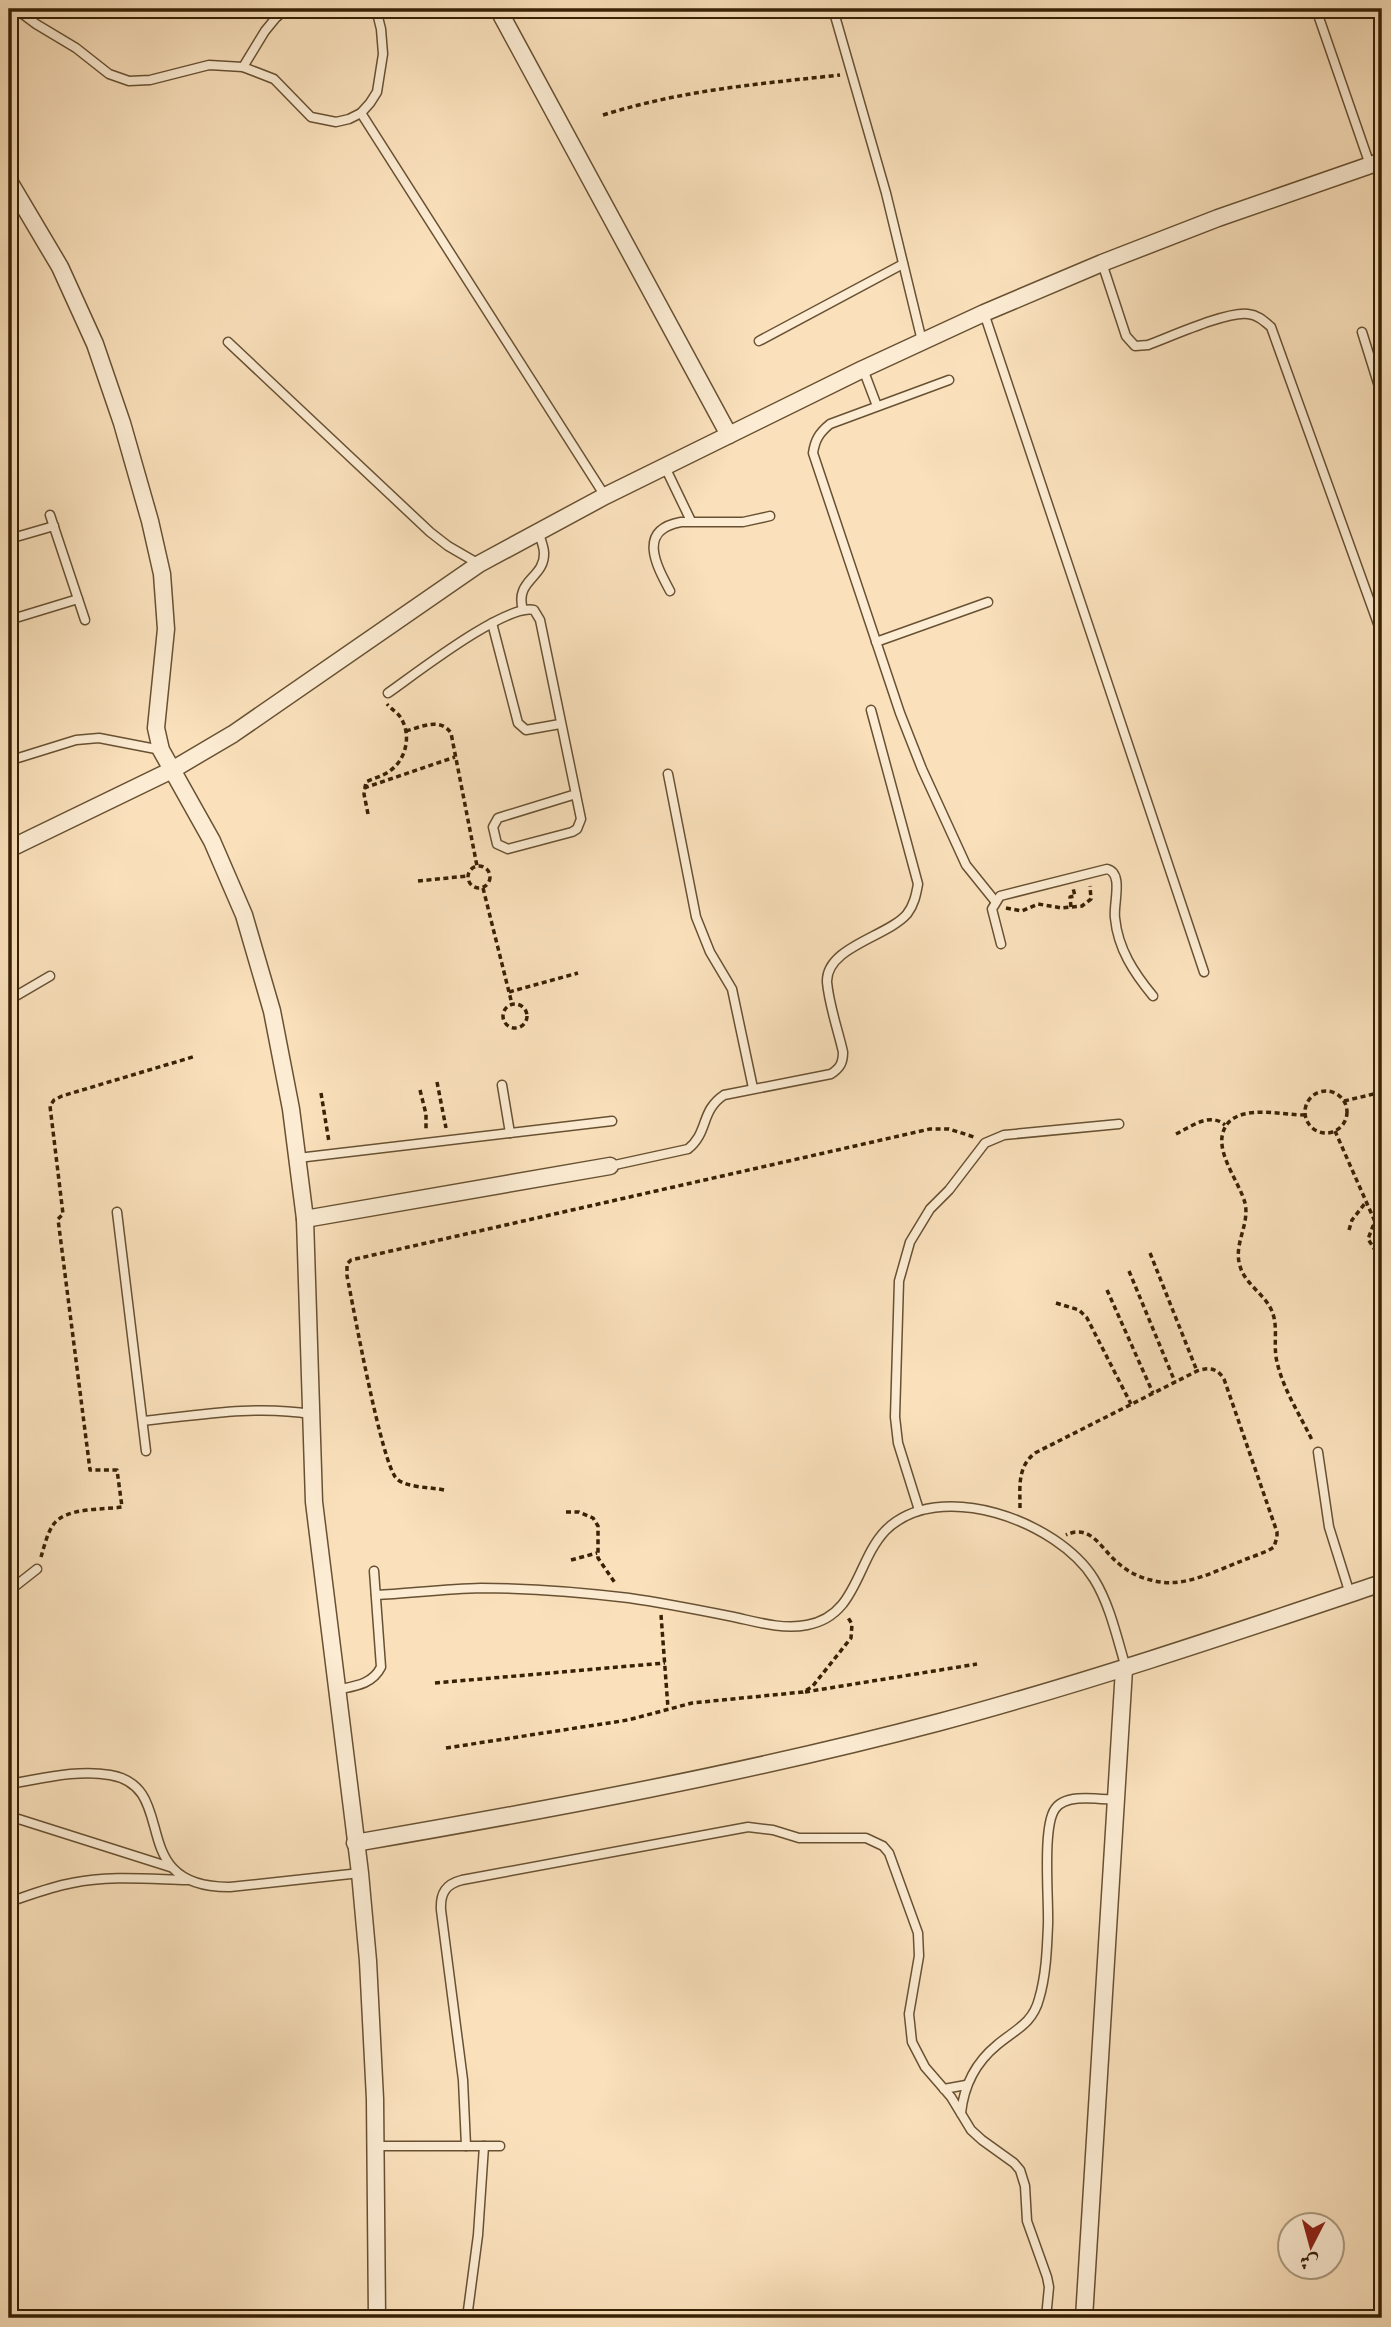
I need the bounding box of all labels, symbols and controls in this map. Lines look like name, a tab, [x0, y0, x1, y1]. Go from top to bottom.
north arrow	[1276, 2212, 1346, 2282]
text: ش	[1299, 2248, 1320, 2274]

